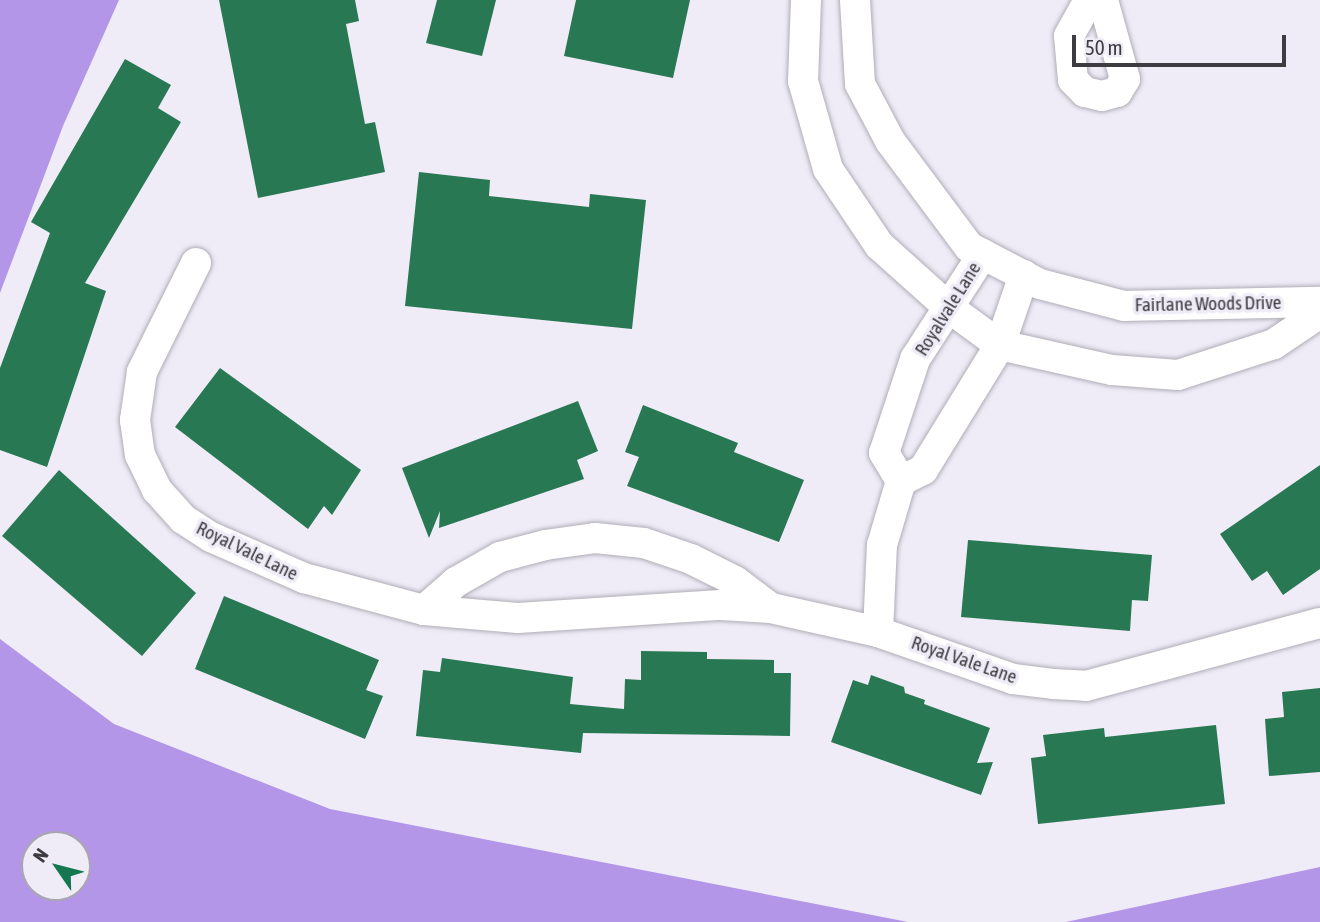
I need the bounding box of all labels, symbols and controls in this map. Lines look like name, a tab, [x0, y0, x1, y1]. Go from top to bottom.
scale bar	[1075, 21, 1288, 65]
text: 50 m	[1085, 35, 1123, 59]
street label: Royalvale Lane	[910, 258, 986, 360]
street label: Fairlane Woods Drive	[1134, 291, 1282, 317]
street label: Royal Vale Lane	[193, 517, 301, 585]
street label: Royal Vale Lane	[908, 631, 1020, 689]
north arrow	[21, 831, 91, 901]
text: N	[28, 844, 53, 866]

